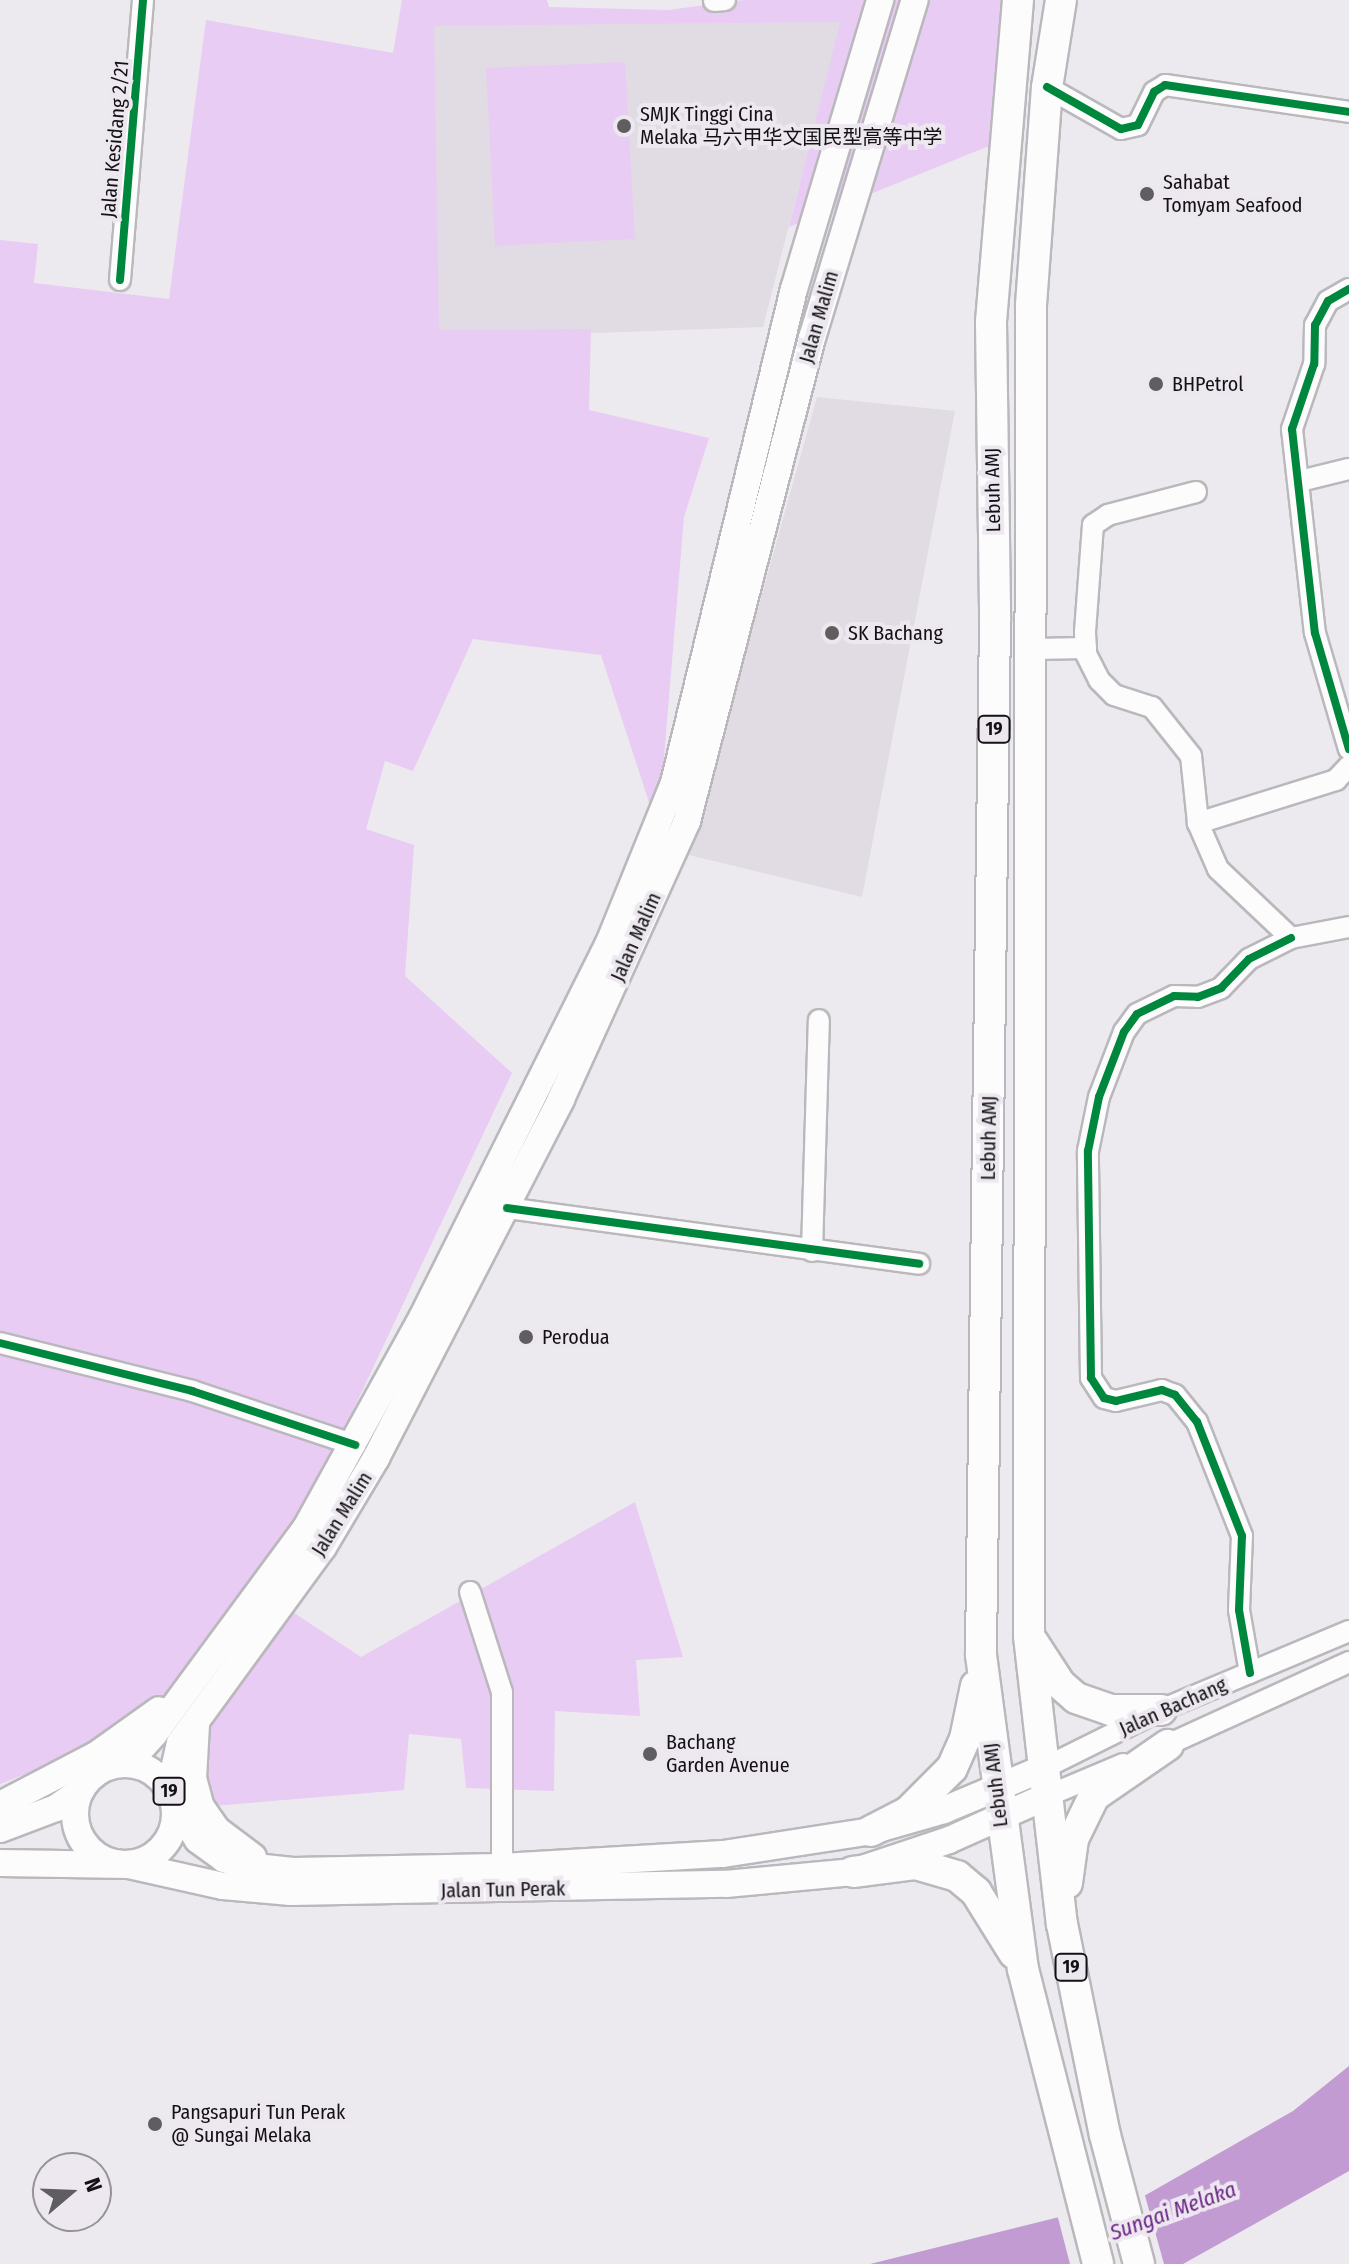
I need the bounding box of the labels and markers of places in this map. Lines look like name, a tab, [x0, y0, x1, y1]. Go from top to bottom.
place label: SMJK Tinggi Cina Melaka 马六甲华文国民型高等中学	[640, 102, 943, 149]
marker: SMJK Tinggi Cina Melaka 马六甲华文国民型高等中学	[615, 117, 633, 135]
place label: Sahabat Tomyam Seafood	[1163, 170, 1303, 217]
marker: Sahabat Tomyam Seafood	[1138, 185, 1156, 203]
place label: BHPetrol	[1172, 372, 1244, 396]
marker: BHPetrol	[1147, 375, 1165, 393]
place label: SK Bachang	[848, 621, 943, 645]
marker: SK Bachang	[823, 624, 841, 642]
place label: Perodua	[542, 1325, 610, 1349]
marker: Perodua	[517, 1328, 535, 1346]
place label: Bachang Garden Avenue	[666, 1730, 790, 1777]
marker: Bachang Garden Avenue	[641, 1745, 659, 1763]
place label: Pangsapuri Tun Perak @ Sungai Melaka	[171, 2100, 345, 2147]
marker: Pangsapuri Tun Perak @ Sungai Melaka	[146, 2115, 164, 2133]

